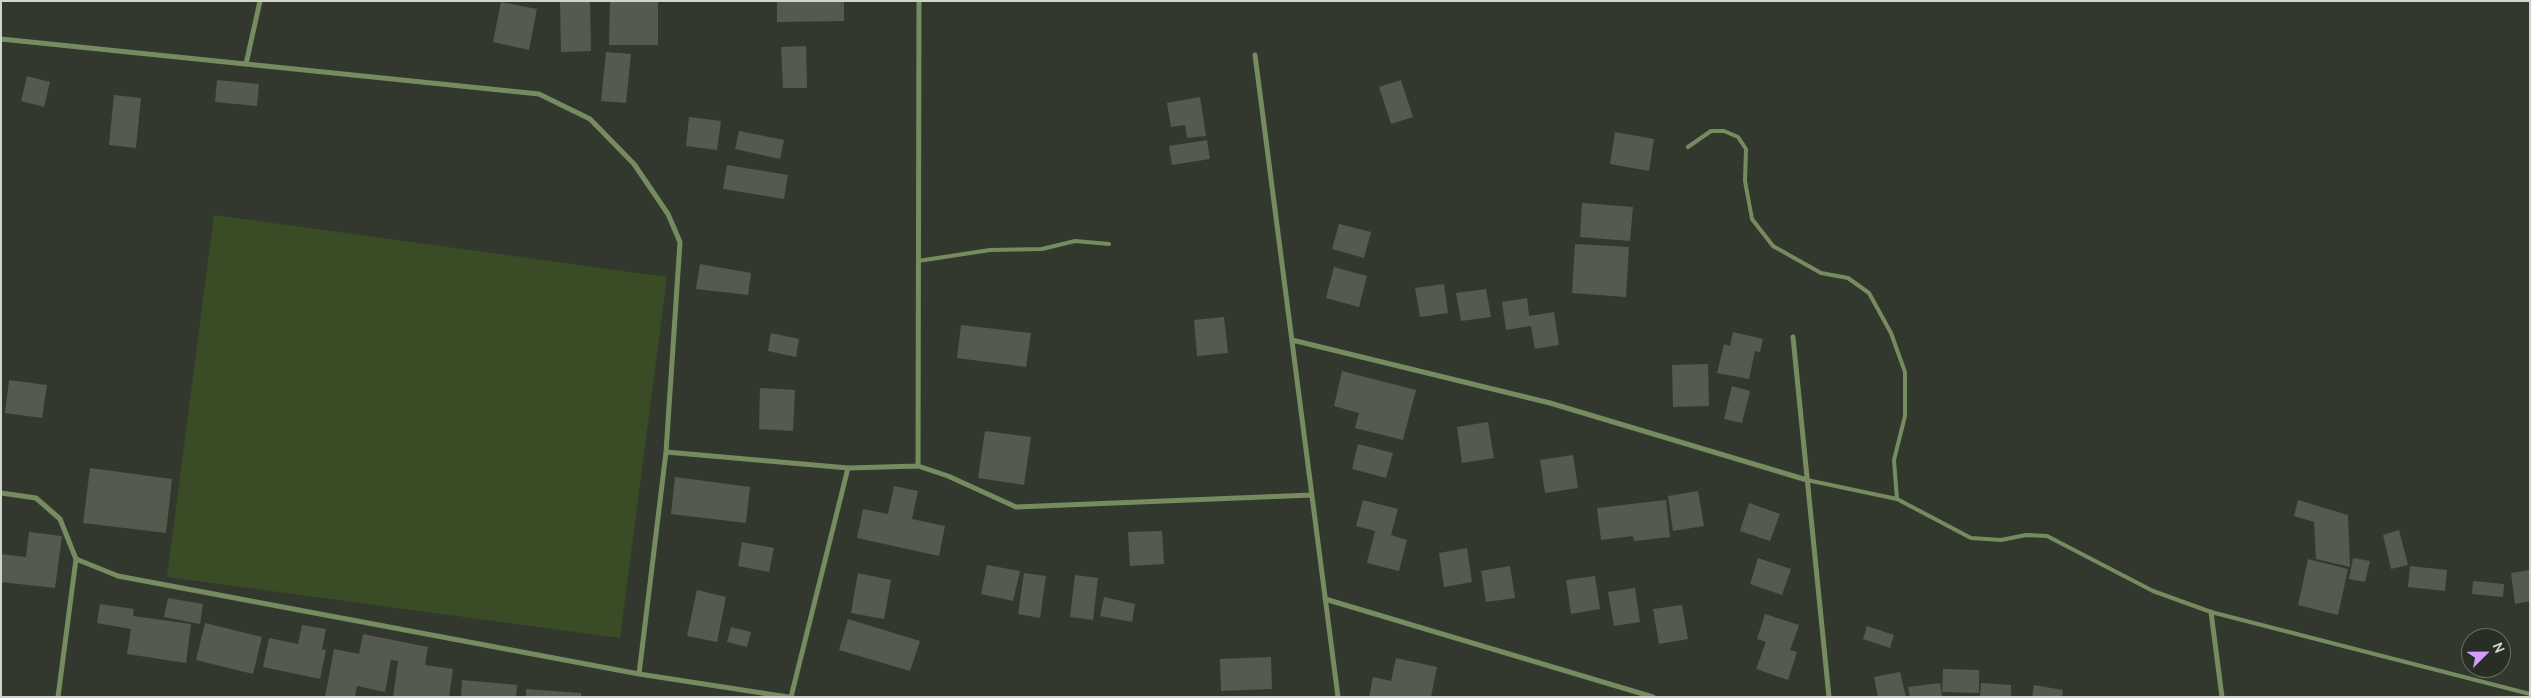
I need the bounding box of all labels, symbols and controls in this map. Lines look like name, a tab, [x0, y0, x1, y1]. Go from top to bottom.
north arrow	[2461, 628, 2511, 678]
text: N	[2489, 639, 2509, 656]

